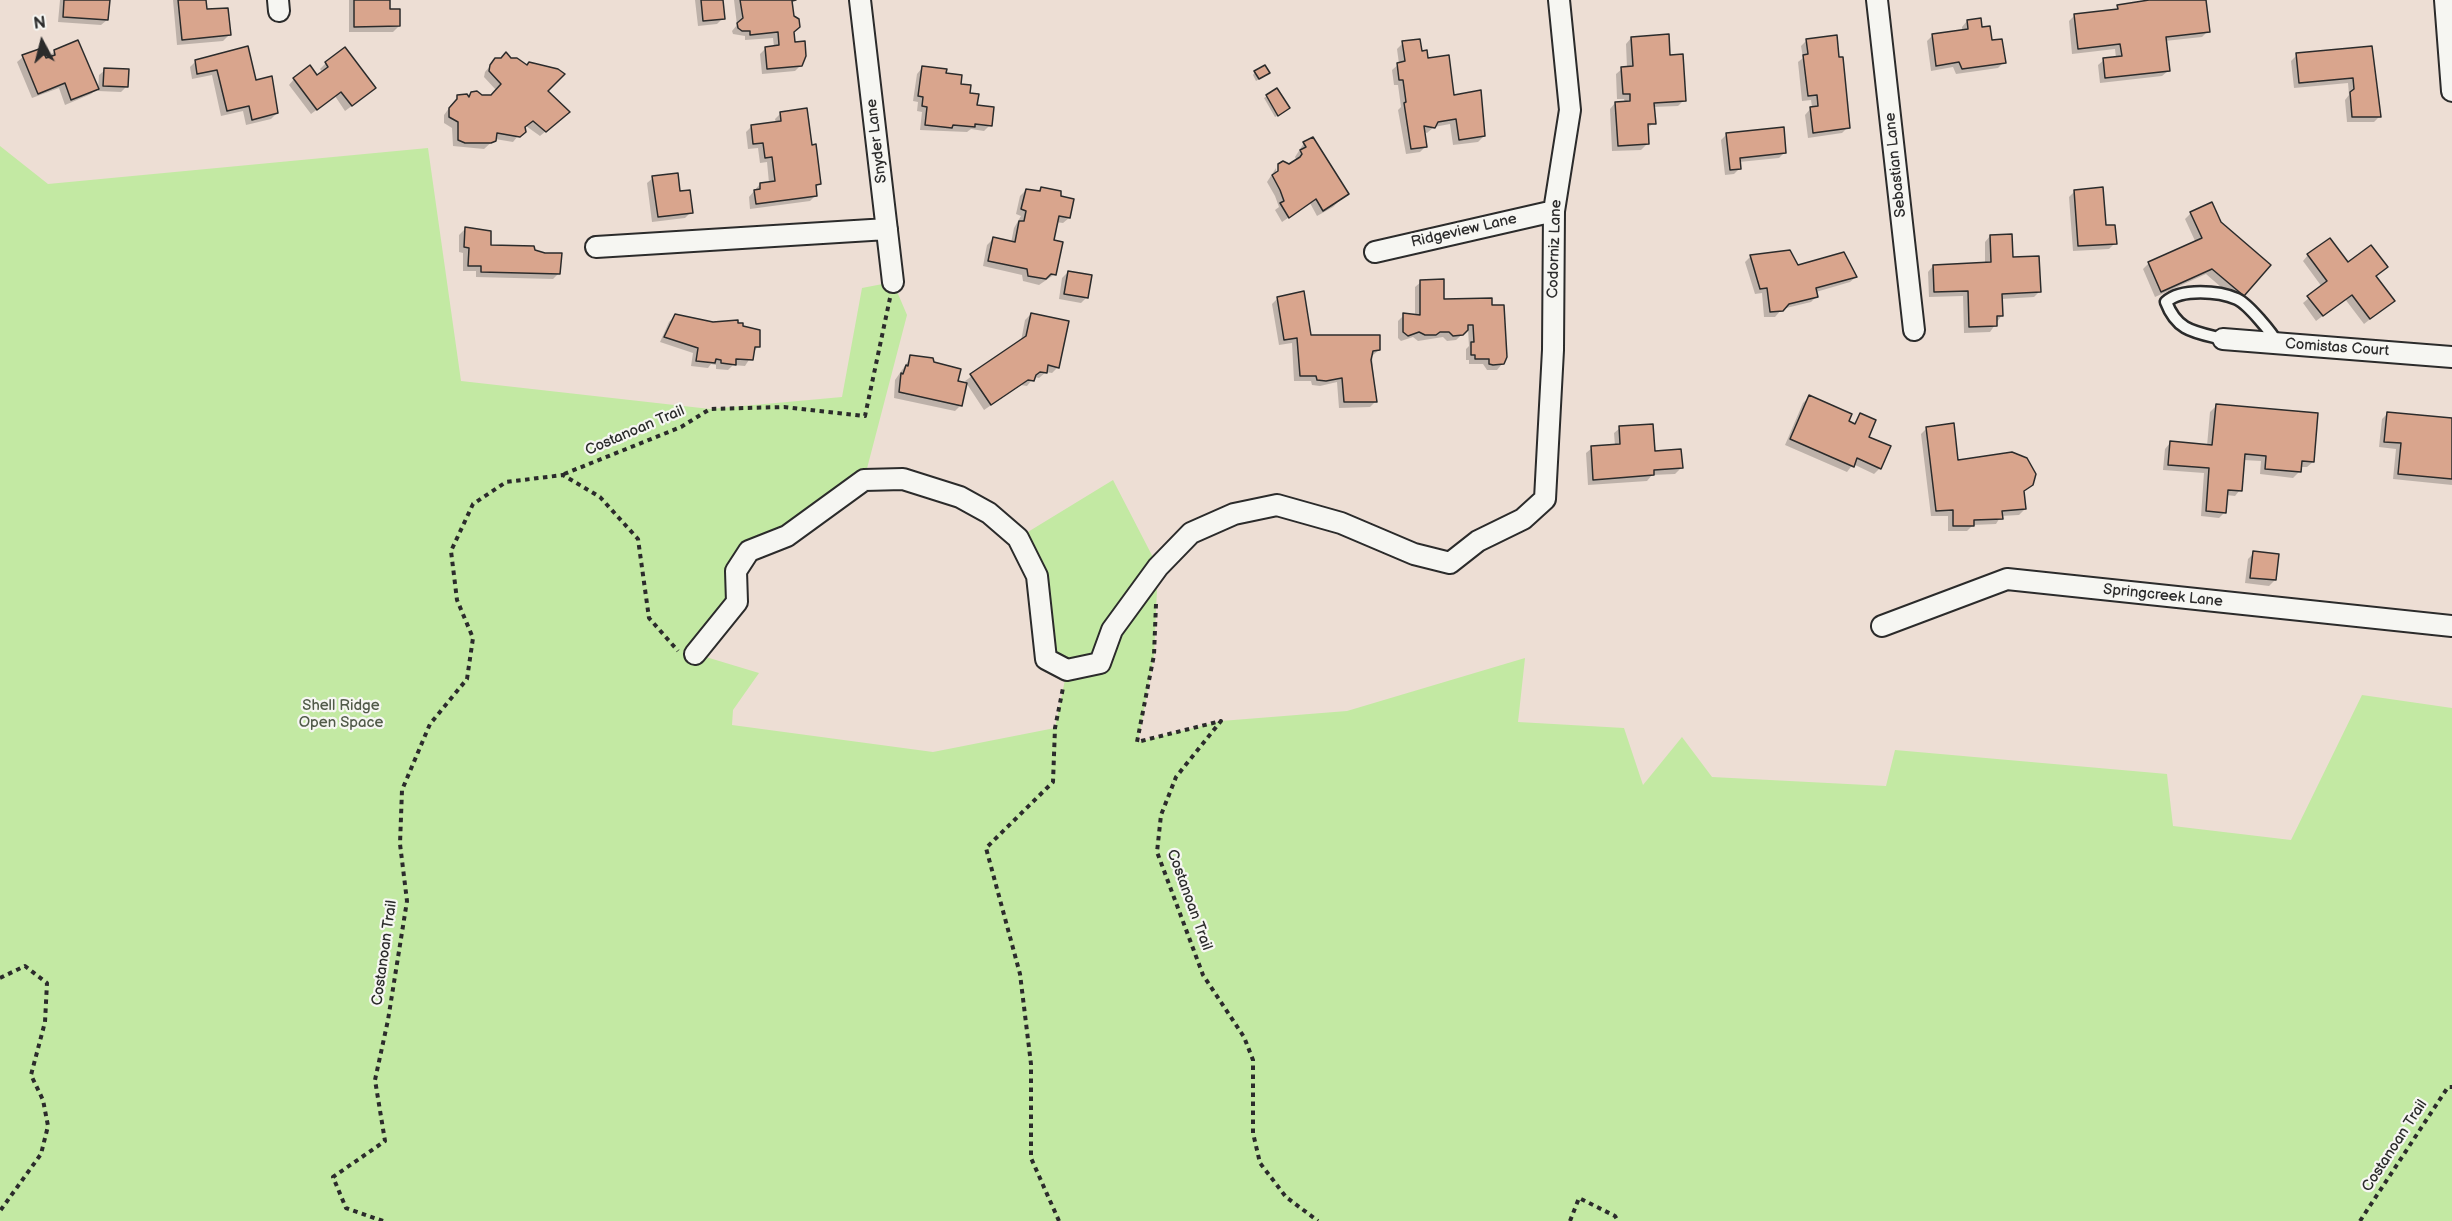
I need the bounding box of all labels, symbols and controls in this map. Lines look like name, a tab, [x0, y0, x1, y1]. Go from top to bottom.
north arrow	[12, 12, 72, 72]
text: N	[33, 13, 47, 34]
street label: Snyder Lane	[863, 98, 891, 184]
street label: Sebastian Lane	[1882, 112, 1910, 218]
street label: Codorniz Lane	[1544, 199, 1566, 299]
street label: Ridgeview Lane	[1409, 210, 1519, 252]
street label: Comistas Court	[2284, 335, 2390, 361]
street label: Costanoan Trail	[583, 402, 687, 460]
street label: Springcreek Lane	[2102, 581, 2224, 611]
park label: Shell Ridge Open Space	[299, 697, 383, 732]
street label: Costanoan Trail	[1162, 847, 1216, 953]
street label: Costanoan Trail	[369, 899, 401, 1007]
street label: Costanoan Trail	[2359, 1097, 2431, 1195]

